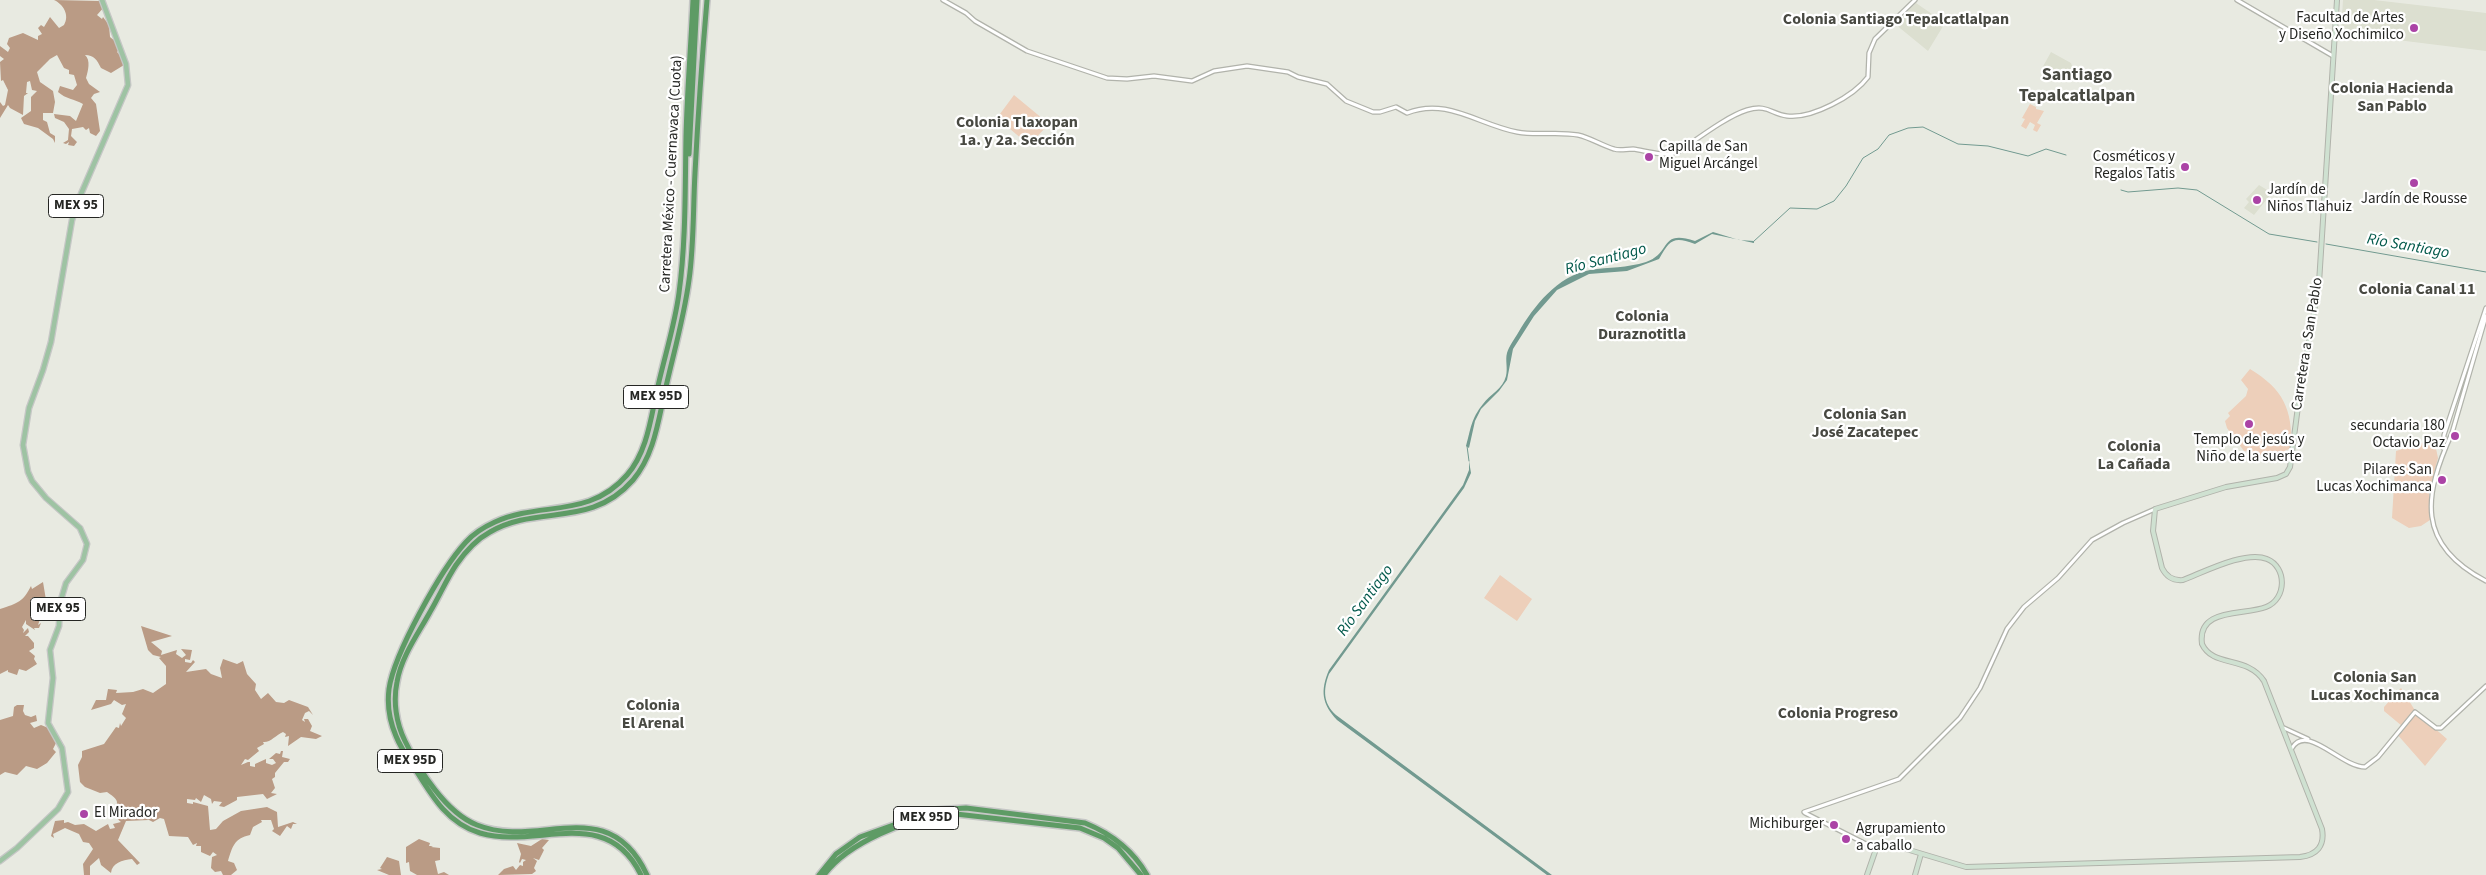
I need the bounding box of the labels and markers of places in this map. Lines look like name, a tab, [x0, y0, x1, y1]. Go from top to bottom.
place label: Facultad de Artes y Diseño Xochimilco	[2279, 10, 2404, 45]
marker: Facultad de Artes y Diseño Xochimilco	[2408, 22, 2420, 34]
place label: Capilla de San Miguel Arcángel	[1659, 139, 1758, 174]
place label: Cosméticos y Regalos Tatis	[2093, 149, 2175, 184]
marker: Capilla de San Miguel Arcángel	[1643, 151, 1655, 163]
marker: Cosméticos y Regalos Tatis	[2179, 161, 2191, 173]
marker: Jardín de Rousse	[2408, 177, 2420, 189]
place label: Jardín de Niños Tlahuiz	[2267, 182, 2352, 217]
place label: Jardín de Rousse	[2361, 191, 2467, 209]
marker: Jardín de Niños Tlahuiz	[2251, 194, 2263, 206]
marker: Templo de jesús y Niño de la suerte	[2243, 418, 2255, 430]
place label: secundaria 180 Octavio Paz	[2350, 418, 2445, 453]
marker: secundaria 180 Octavio Paz	[2449, 430, 2461, 442]
place label: Templo de jesús y Niño de la suerte	[2194, 432, 2304, 467]
place label: Pilares San Lucas Xochimanca	[2316, 462, 2432, 497]
marker: Pilares San Lucas Xochimanca	[2436, 474, 2448, 486]
place label: El Mirador	[94, 805, 157, 823]
marker: El Mirador	[78, 808, 90, 820]
place label: Michiburger	[1749, 816, 1824, 834]
marker: Michiburger	[1828, 819, 1840, 831]
place label: Agrupamiento a caballo	[1856, 821, 1946, 856]
marker: Agrupamiento a caballo	[1840, 833, 1852, 845]

